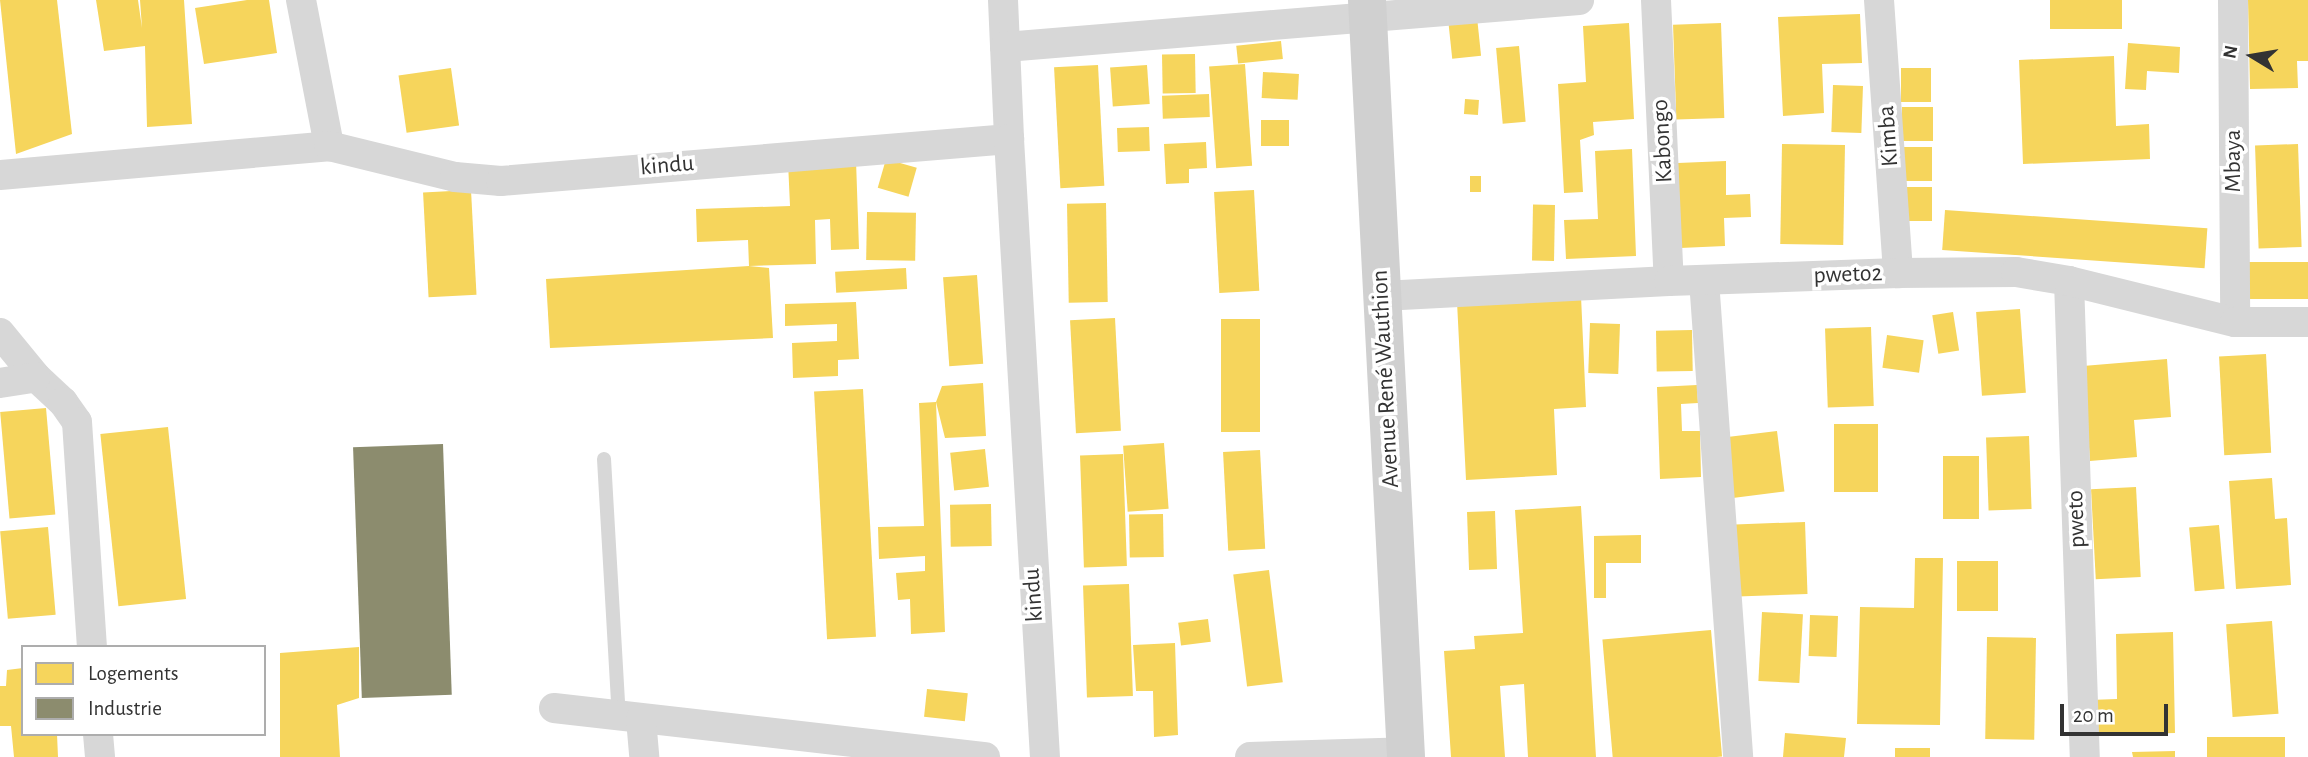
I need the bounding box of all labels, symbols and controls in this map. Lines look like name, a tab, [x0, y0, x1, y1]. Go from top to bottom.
north arrow	[2217, 21, 2287, 91]
text: N	[2220, 44, 2241, 60]
street label: Kabongo	[1646, 98, 1680, 184]
street label: Kimba	[1872, 104, 1906, 168]
street label: Mbaya	[2220, 130, 2248, 192]
street label: kindu	[639, 149, 695, 183]
street label: pweto2	[1813, 259, 1883, 291]
street label: Avenue René Wauthion	[1366, 269, 1406, 489]
street label: pweto	[2062, 490, 2092, 548]
street label: kindu	[1018, 567, 1050, 623]
legend	[21, 645, 266, 736]
text: Logements	[88, 663, 178, 684]
scale bar	[2063, 690, 2172, 734]
text: Industrie	[88, 698, 162, 719]
text: 20 m	[2073, 705, 2114, 726]

